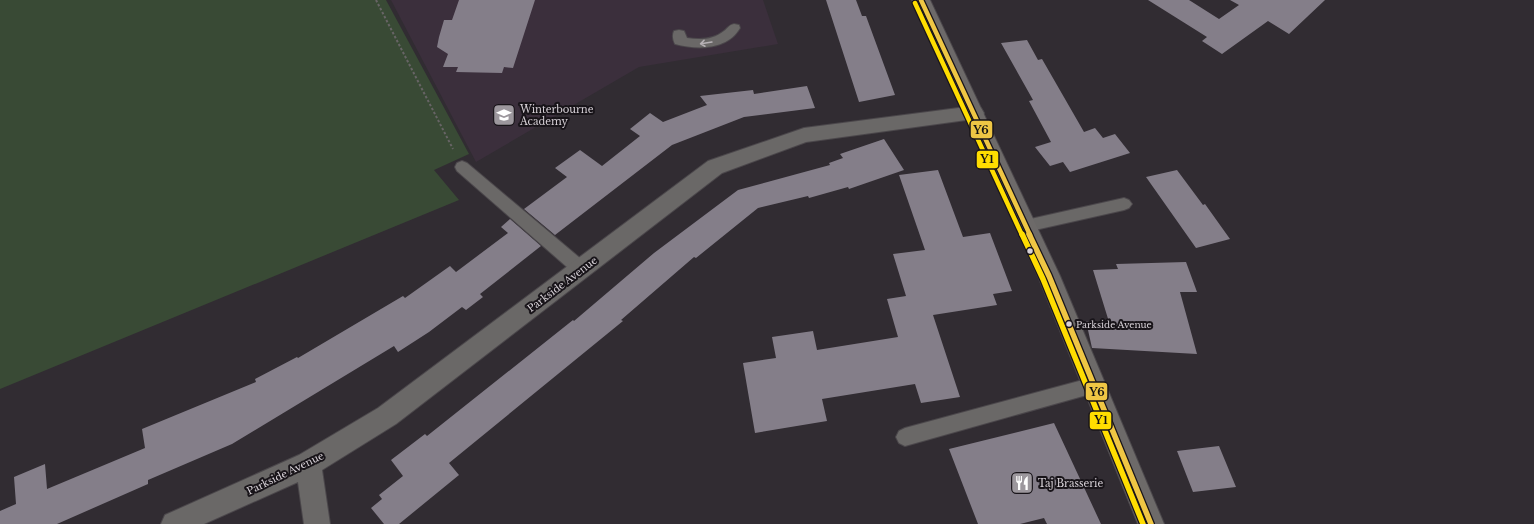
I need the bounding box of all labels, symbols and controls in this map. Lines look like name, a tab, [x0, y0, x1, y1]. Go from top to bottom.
one-way arrow	[700, 39, 713, 47]
school or university icon: Winterbourne Academy	[491, 102, 517, 128]
place label: Winterbourne Academy	[519, 103, 594, 128]
line badge: Y6	[970, 120, 993, 139]
text: Y6	[972, 123, 989, 137]
line badge: Y1	[976, 150, 999, 169]
text: Y1	[979, 152, 994, 166]
unlabelled marker	[1025, 246, 1035, 256]
street label: Parkside Avenue	[525, 254, 600, 315]
marker: Parkside Avenue	[1064, 319, 1074, 329]
place label: Parkside Avenue	[1076, 319, 1152, 330]
line badge: Y6	[1085, 382, 1108, 401]
text: Y6	[1088, 385, 1105, 399]
line badge: Y1	[1089, 411, 1112, 430]
text: Y1	[1093, 413, 1108, 427]
street label: Parkside Avenue	[245, 449, 326, 498]
restaurant icon: Taj Brasserie	[1009, 470, 1035, 496]
place label: Taj Brasserie	[1038, 477, 1103, 490]

